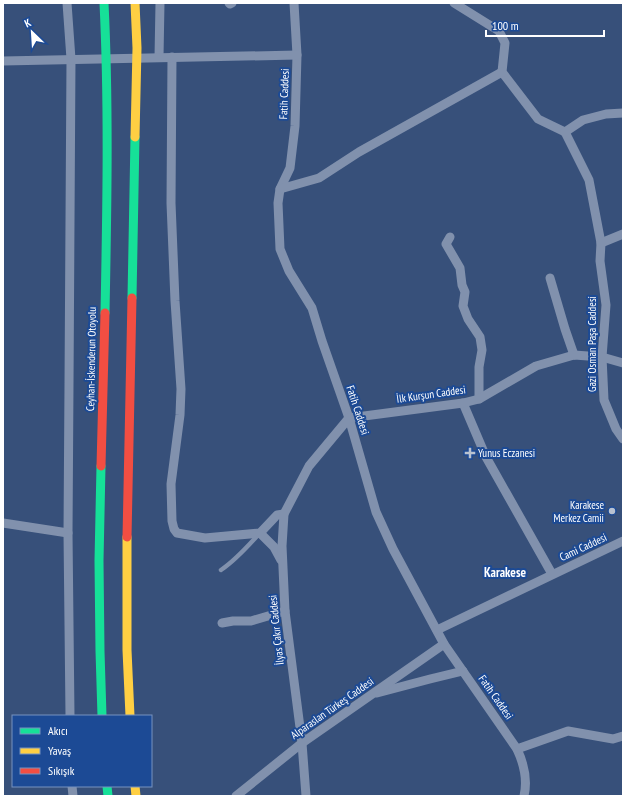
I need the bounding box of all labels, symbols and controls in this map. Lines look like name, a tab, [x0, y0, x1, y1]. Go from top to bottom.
north arrow	[12, 12, 52, 52]
scale bar	[486, 12, 604, 38]
text: K	[22, 15, 34, 30]
text: 100 m	[492, 18, 519, 33]
street label: Fatih Caddesi	[276, 68, 292, 120]
street label: Gazi Osman Paşa Caddesi	[585, 296, 599, 392]
street label: Ceyhan-İskenderun Otoyolu	[83, 306, 99, 411]
street label: İlk Kurşun Caddesi	[396, 382, 466, 406]
street label: Fatih Caddesi	[343, 384, 373, 436]
place label: Yunus Eczanesi	[478, 446, 535, 460]
marker: Yunus Eczanesi	[465, 448, 475, 458]
place label: Karakese Merkez Camii	[554, 498, 604, 525]
marker: Karakese Merkez Camii	[607, 506, 617, 516]
street label: Cami Caddesi	[557, 530, 609, 564]
district label: Karakese	[484, 564, 526, 581]
street label: İlyas Çakır Caddesi	[265, 594, 287, 666]
street label: Fatih Caddesi	[476, 672, 516, 722]
street label: Alparaslan Türkeş Caddesi	[288, 674, 376, 742]
legend	[12, 715, 152, 787]
text: Akıcı	[48, 723, 68, 738]
text: Yavaş	[48, 743, 71, 758]
text: Sıkışık	[48, 763, 75, 778]

